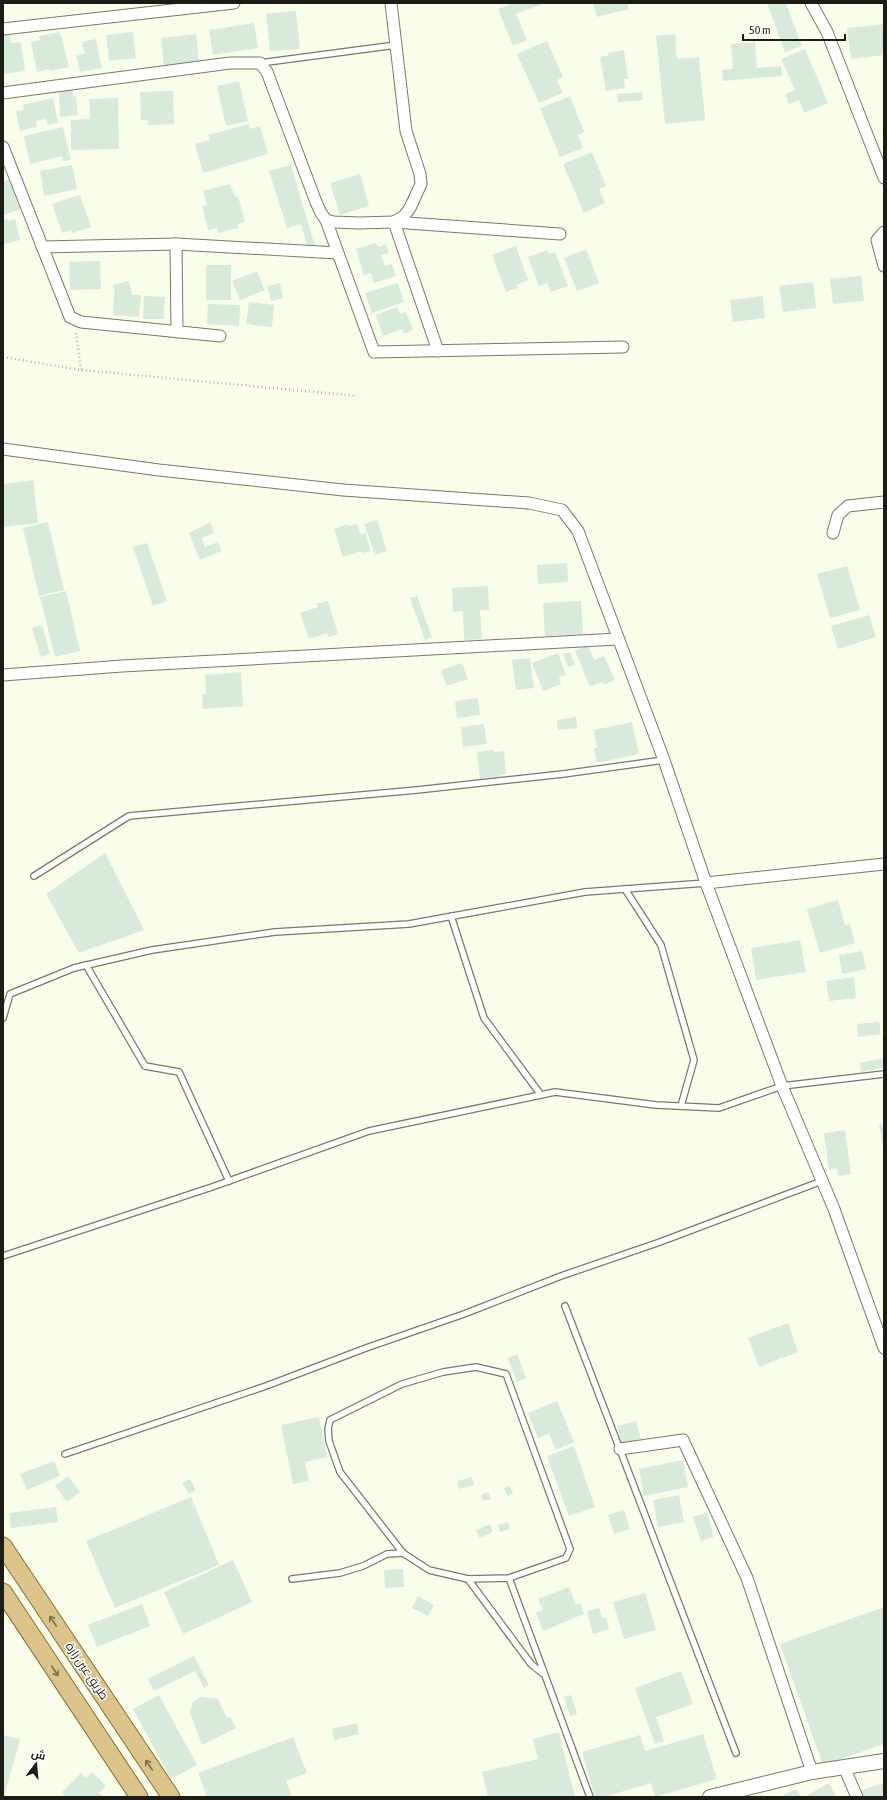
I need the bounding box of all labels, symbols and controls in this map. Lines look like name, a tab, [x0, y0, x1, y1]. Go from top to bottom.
scale bar	[743, 16, 845, 42]
text: 50 m	[749, 23, 771, 37]
one-way arrow	[49, 1616, 58, 1627]
street label: طريق عين زارة	[63, 1640, 111, 1702]
one-way arrow	[52, 1665, 60, 1677]
north arrow	[16, 1744, 56, 1784]
text: ش	[30, 1747, 47, 1763]
one-way arrow	[145, 1759, 153, 1770]

